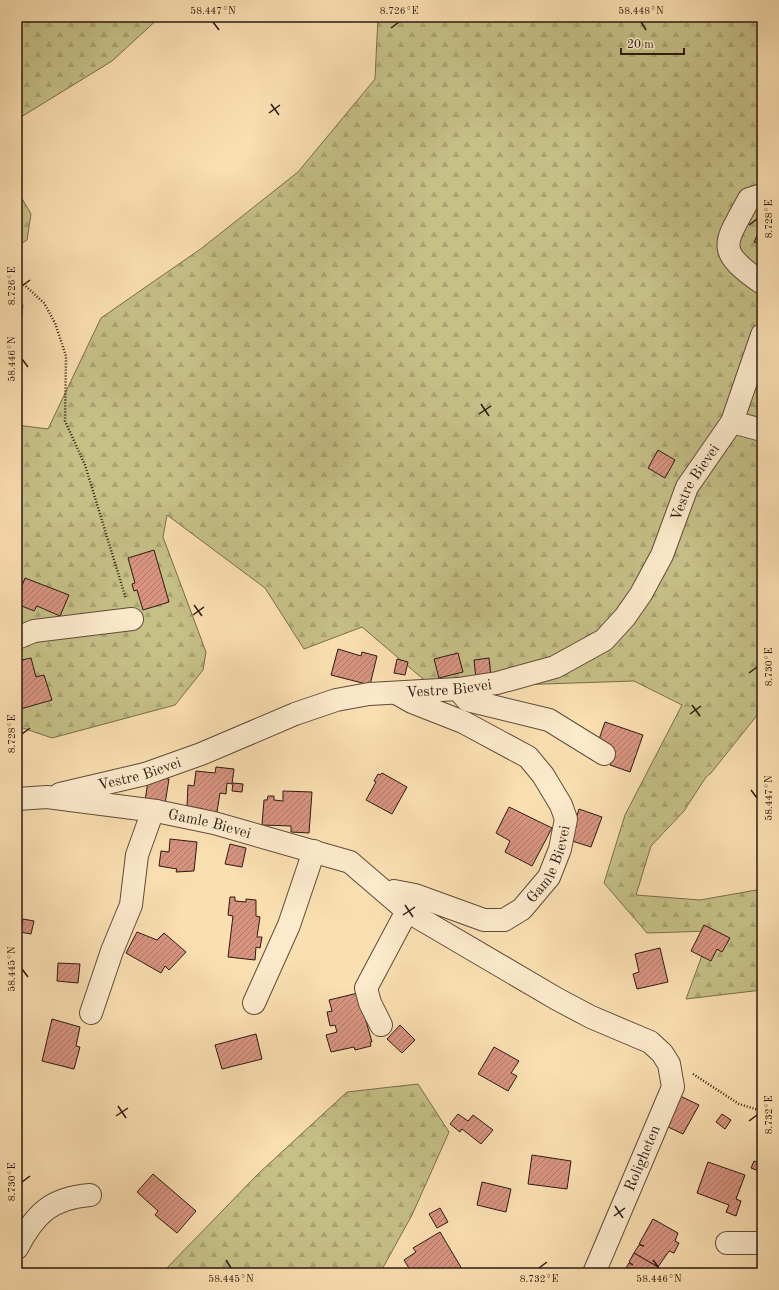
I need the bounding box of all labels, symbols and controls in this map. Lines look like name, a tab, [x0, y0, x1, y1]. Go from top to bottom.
text: 58.447°N	[190, 6, 236, 16]
text: 8.726°E	[380, 6, 418, 16]
text: 58.448°N	[618, 6, 664, 16]
scale bar	[621, 30, 684, 56]
text: 20 m	[627, 39, 654, 51]
text: 8.728°E	[764, 200, 774, 238]
text: 8.726°E	[7, 267, 17, 305]
text: 58.446°N	[7, 336, 17, 382]
street label: Vestre Bievei	[669, 442, 723, 523]
text: 8.730°E	[764, 648, 774, 686]
street label: Vestre Bievei	[406, 678, 493, 701]
text: 8.728°E	[7, 715, 17, 753]
street label: Vestre Bievei	[97, 756, 183, 794]
text: 58.447°N	[764, 775, 774, 821]
street label: Gamle Bievei	[167, 808, 252, 842]
street label: Gamle Bievei	[525, 824, 574, 906]
text: 58.445°N	[7, 946, 17, 992]
text: 8.732°E	[764, 1096, 774, 1134]
street label: Roligheten	[623, 1124, 664, 1194]
text: 8.730°E	[7, 1163, 17, 1201]
text: 58.445°N	[208, 1274, 254, 1284]
text: 8.732°E	[520, 1274, 558, 1284]
text: 58.446°N	[636, 1274, 682, 1284]

